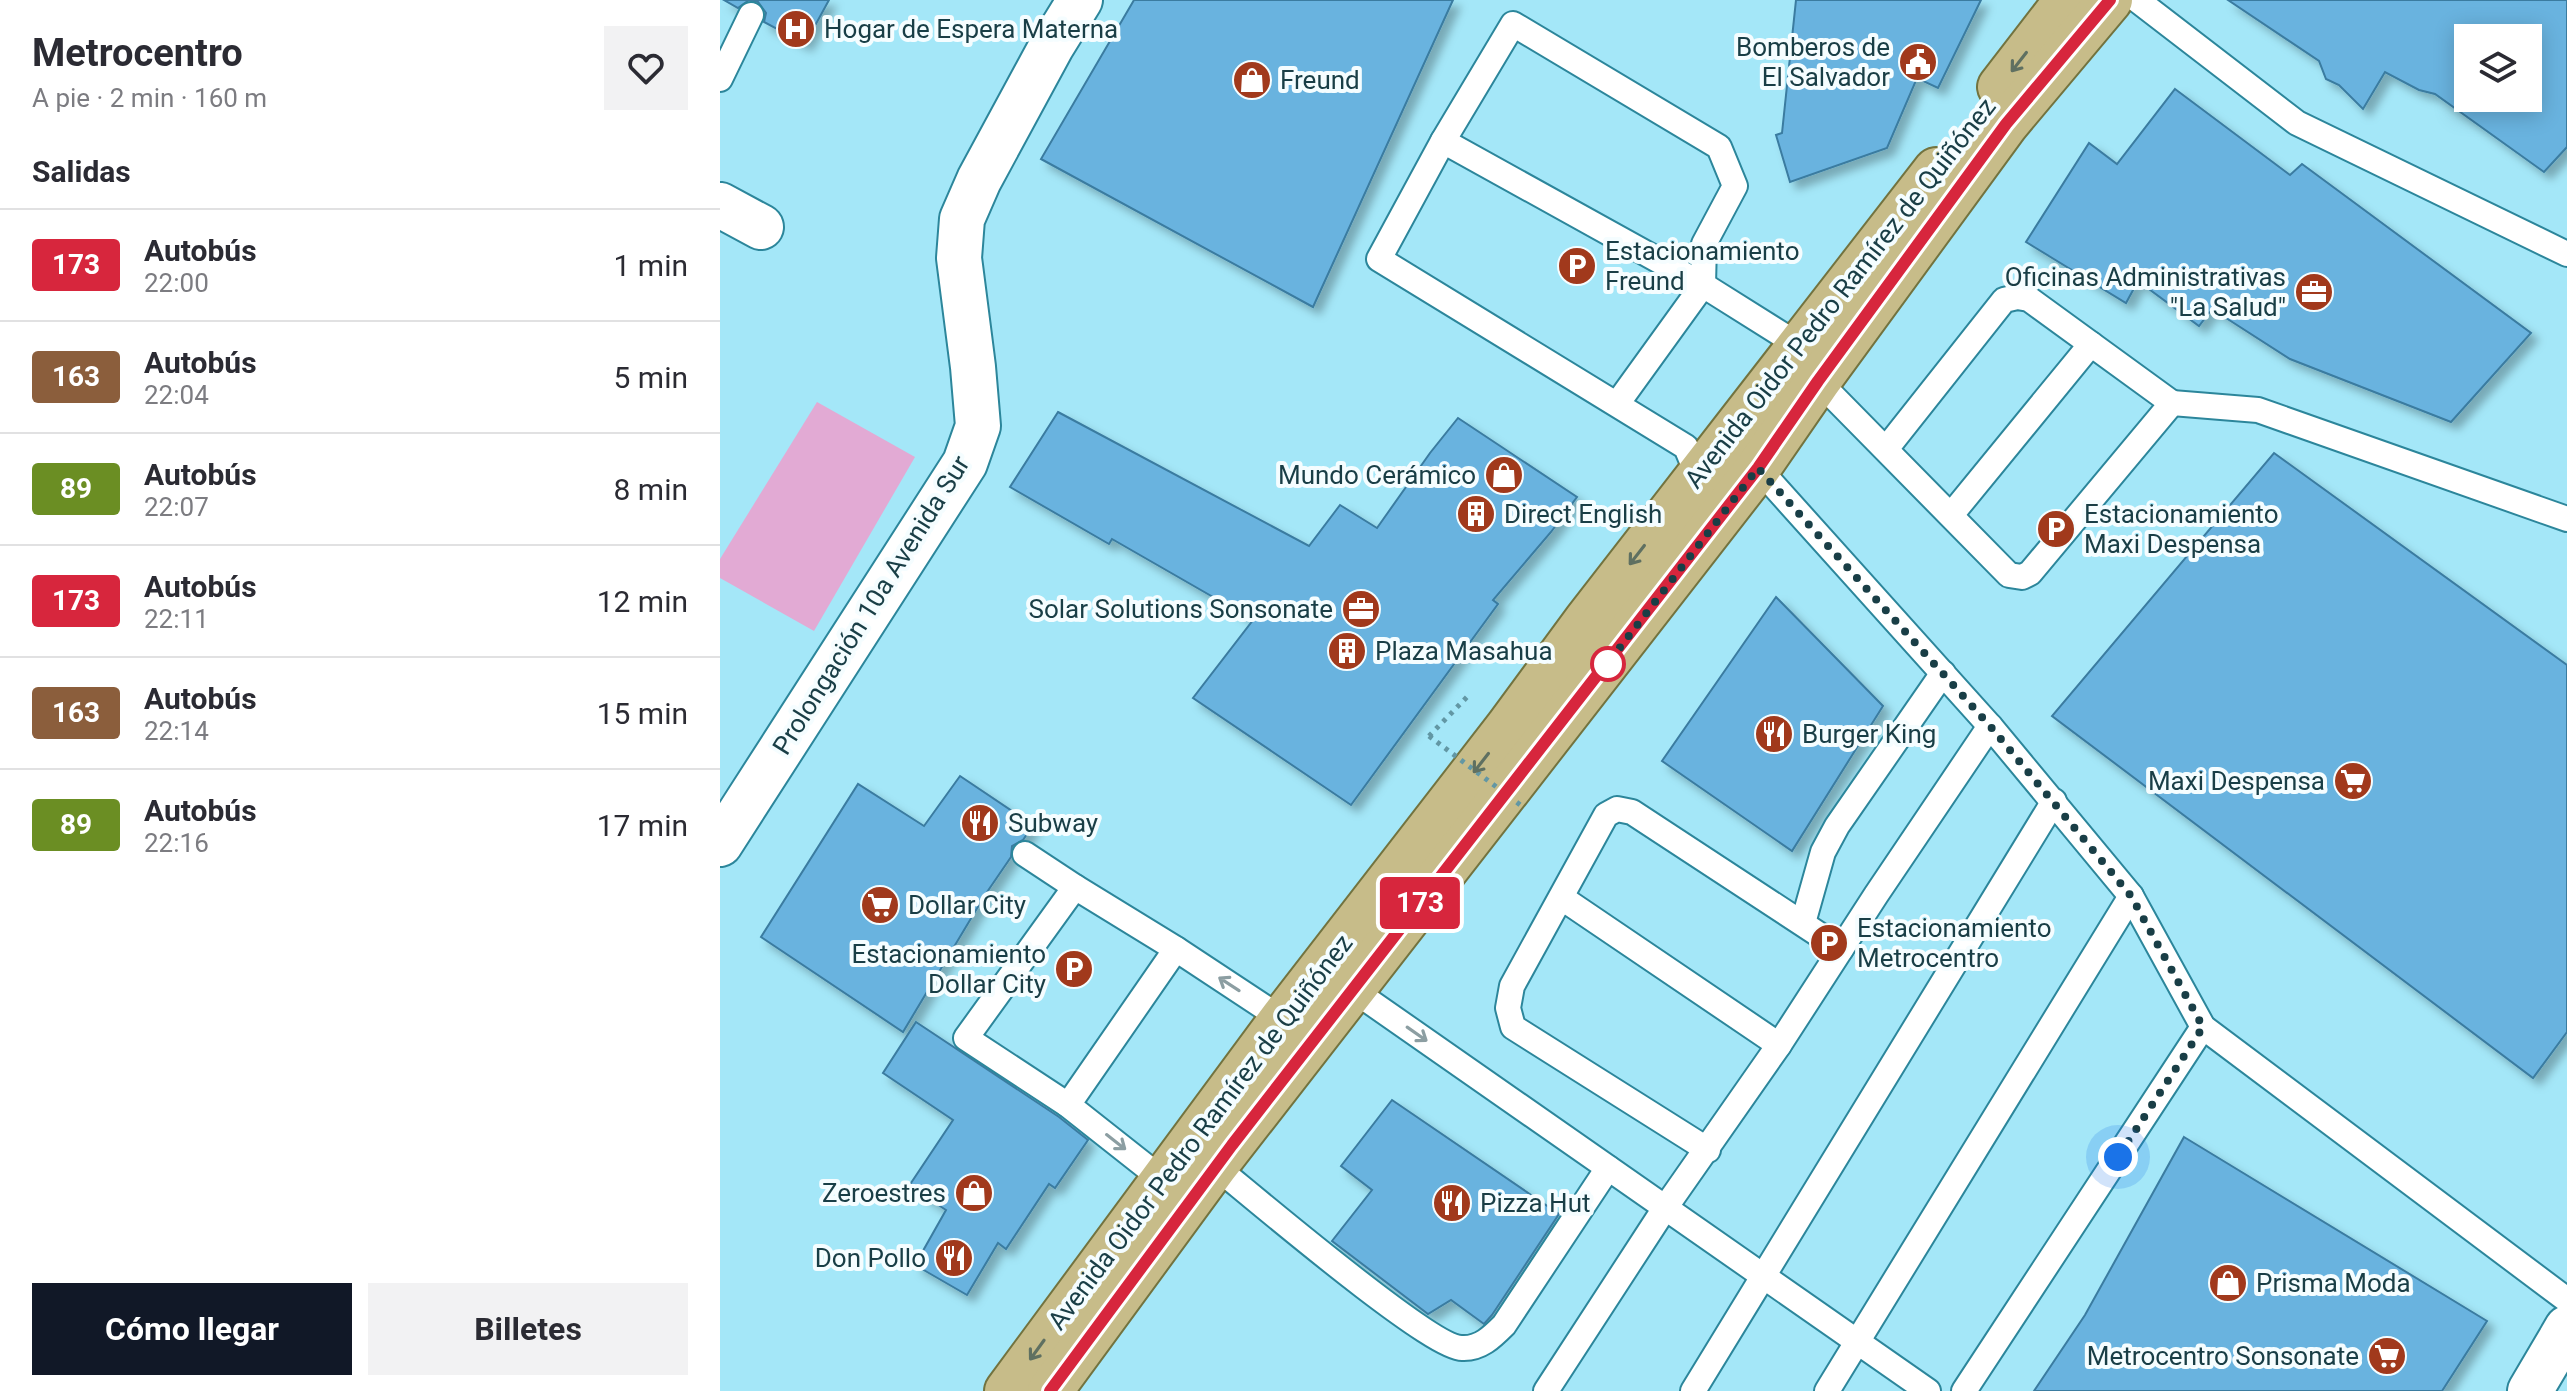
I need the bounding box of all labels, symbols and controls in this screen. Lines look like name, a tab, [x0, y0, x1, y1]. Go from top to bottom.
hospital icon: Hogar de Espera Materna	[775, 8, 817, 50]
place label: Hogar de Espera Materna	[824, 14, 1118, 44]
map controls	[2454, 24, 2542, 112]
button: layers	[2454, 24, 2542, 112]
button: heart	[604, 26, 688, 110]
text: Metrocentro	[32, 31, 243, 75]
place label: Bomberos de El Salvador	[1736, 32, 1890, 92]
public building icon: Bomberos de El Salvador	[1897, 41, 1939, 83]
one-way arrow	[2011, 51, 2028, 72]
shop icon: Freund	[1231, 59, 1273, 101]
place label: Freund	[1280, 65, 1360, 95]
text: A pie · 2 min · 160 m	[32, 83, 267, 113]
street label: Avenida Oidor Pedro Ramírez de Quiñónez	[1678, 92, 2002, 494]
text: Salidas	[32, 154, 131, 189]
text: Autobús	[144, 233, 257, 268]
place label: Estacionamiento Freund	[1605, 236, 1799, 296]
parking icon: Estacionamiento Freund	[1556, 245, 1598, 287]
text: 173	[52, 248, 100, 281]
text: 1 min	[614, 248, 688, 283]
place label: Oficinas Administrativas "La Salud"	[2005, 262, 2286, 322]
text: 22:00	[144, 268, 209, 298]
office icon: Oficinas Administrativas "La Salud"	[2293, 271, 2335, 313]
text: Autobús	[144, 345, 257, 380]
text: 163	[52, 360, 100, 393]
text: 5 min	[614, 360, 688, 395]
text: 22:04	[144, 380, 209, 410]
street label: Prolongación 10a Avenida Sur	[766, 450, 976, 760]
shop icon: Mundo Cerámico	[1483, 454, 1525, 496]
text: Autobús	[144, 457, 257, 492]
place label: Mundo Cerámico	[1278, 460, 1476, 490]
text: 89	[60, 472, 92, 505]
text: 8 min	[614, 472, 688, 507]
text: 22:07	[144, 492, 209, 522]
building icon: Direct English	[1455, 493, 1497, 535]
place label: Direct English	[1504, 499, 1662, 529]
place label: Estacionamiento Maxi Despensa	[2084, 499, 2278, 559]
parking icon: Estacionamiento Maxi Despensa	[2035, 508, 2077, 550]
one-way arrow	[1629, 544, 1646, 565]
text: Autobús	[144, 569, 257, 604]
text: 173	[52, 584, 100, 617]
text: 12 min	[597, 584, 688, 619]
office icon: Solar Solutions Sonsonate	[1340, 588, 1382, 630]
place label: Solar Solutions Sonsonate	[1029, 594, 1333, 624]
text: 22:11	[144, 604, 209, 634]
building icon: Plaza Masahua	[1326, 630, 1368, 672]
place label: Plaza Masahua	[1375, 636, 1553, 666]
unlabelled marker	[1591, 647, 1625, 681]
text: Autobús	[144, 681, 257, 716]
text: 163	[52, 696, 100, 729]
text: 15 min	[597, 696, 688, 731]
restaurant icon: Burger King	[1753, 713, 1795, 755]
text: 22:14	[144, 716, 209, 746]
place label: Burger King	[1802, 719, 1936, 749]
one-way arrow	[1472, 751, 1489, 773]
supermarket icon: Maxi Despensa	[2332, 760, 2374, 802]
place label: Maxi Despensa	[2148, 766, 2325, 796]
text: Autobús	[144, 793, 257, 828]
restaurant icon: Subway	[959, 802, 1001, 844]
text: 89	[60, 808, 92, 841]
text: 17 min	[597, 808, 688, 843]
place label: Subway	[1008, 808, 1098, 838]
text: 22:16	[144, 828, 209, 858]
line badge: 173	[1374, 877, 1466, 929]
supermarket icon: Dollar City	[859, 884, 901, 926]
text: 173	[1396, 886, 1444, 919]
place label: Dollar City	[908, 890, 1026, 920]
place label: Estacionamiento Metrocentro	[1857, 913, 2051, 973]
parking icon: Estacionamiento Metrocentro	[1808, 922, 1850, 964]
street label: Avenida Oidor Pedro Ramírez de Quiñónez	[1042, 929, 1359, 1335]
place label: Estacionamiento Dollar City	[852, 939, 1046, 999]
parking icon: Estacionamiento Dollar City	[1053, 948, 1095, 990]
one-way arrow	[1218, 976, 1240, 992]
one-way arrow	[1405, 1026, 1427, 1042]
one-way arrow	[1105, 1134, 1126, 1151]
your location	[2098, 1137, 2138, 1177]
shop icon: Zeroestres	[953, 1172, 995, 1214]
place label: Zeroestres	[822, 1178, 946, 1208]
restaurant icon: Pizza Hut	[1431, 1182, 1473, 1224]
place label: Pizza Hut	[1480, 1188, 1591, 1218]
restaurant icon: Don Pollo	[933, 1237, 975, 1279]
place label: Don Pollo	[815, 1243, 926, 1273]
shop icon: Prisma Moda	[2207, 1262, 2249, 1304]
place label: Prisma Moda	[2256, 1268, 2411, 1298]
button: Cómo llegar	[32, 1283, 352, 1375]
button: Billetes	[368, 1283, 688, 1375]
supermarket icon: Metrocentro Sonsonate	[2366, 1335, 2408, 1377]
one-way arrow	[1029, 1339, 1046, 1360]
place label: Metrocentro Sonsonate	[2087, 1341, 2359, 1371]

